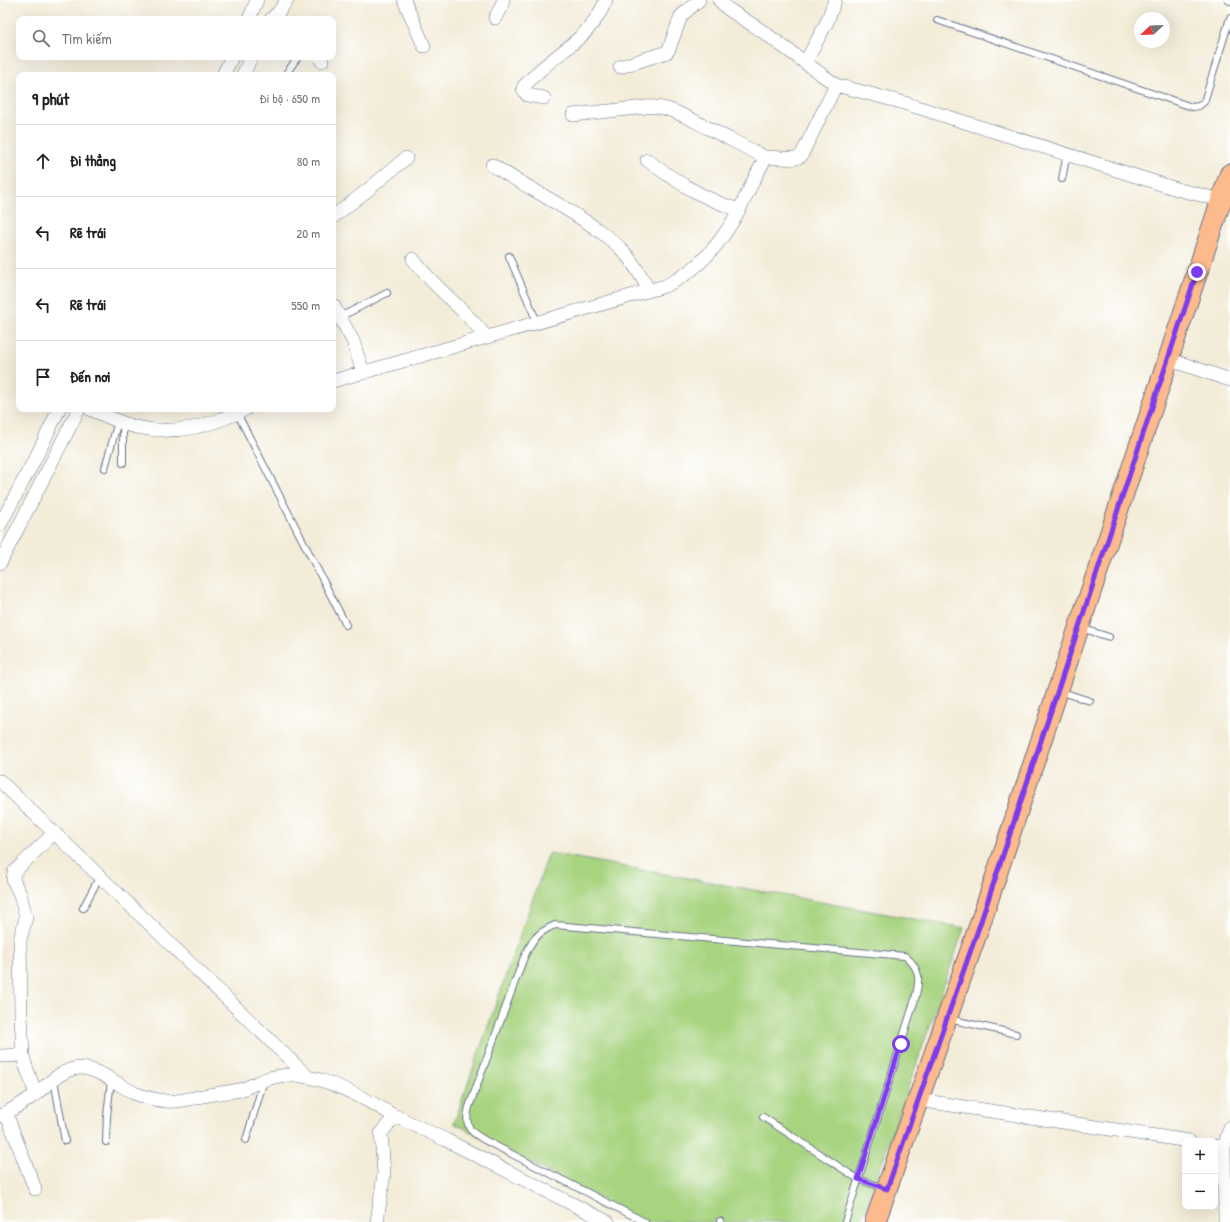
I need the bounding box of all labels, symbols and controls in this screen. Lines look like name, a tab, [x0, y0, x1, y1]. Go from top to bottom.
north arrow	[1134, 12, 1170, 48]
search box	[16, 16, 336, 60]
icon: search	[30, 27, 52, 49]
text: Tìm kiếm	[62, 28, 112, 49]
text: 9 phút	[32, 87, 69, 110]
text: Đi bộ · 650 m	[259, 89, 320, 107]
icon: ahead	[32, 150, 54, 172]
text: Đi thẳng	[70, 150, 116, 171]
text: 80 m	[297, 152, 320, 170]
icon: left	[32, 222, 54, 244]
text: Rẽ trái	[70, 222, 106, 243]
text: 20 m	[296, 224, 320, 242]
route end	[1188, 263, 1206, 281]
icon: left	[32, 294, 54, 316]
text: Rẽ trái	[70, 294, 106, 315]
text: 550 m	[291, 296, 320, 314]
icon: arrive	[32, 366, 54, 388]
text: Đến nơi	[70, 366, 111, 387]
route start	[892, 1035, 910, 1053]
map controls	[1182, 1138, 1218, 1210]
button: +	[1182, 1138, 1218, 1174]
button: −	[1182, 1174, 1218, 1210]

